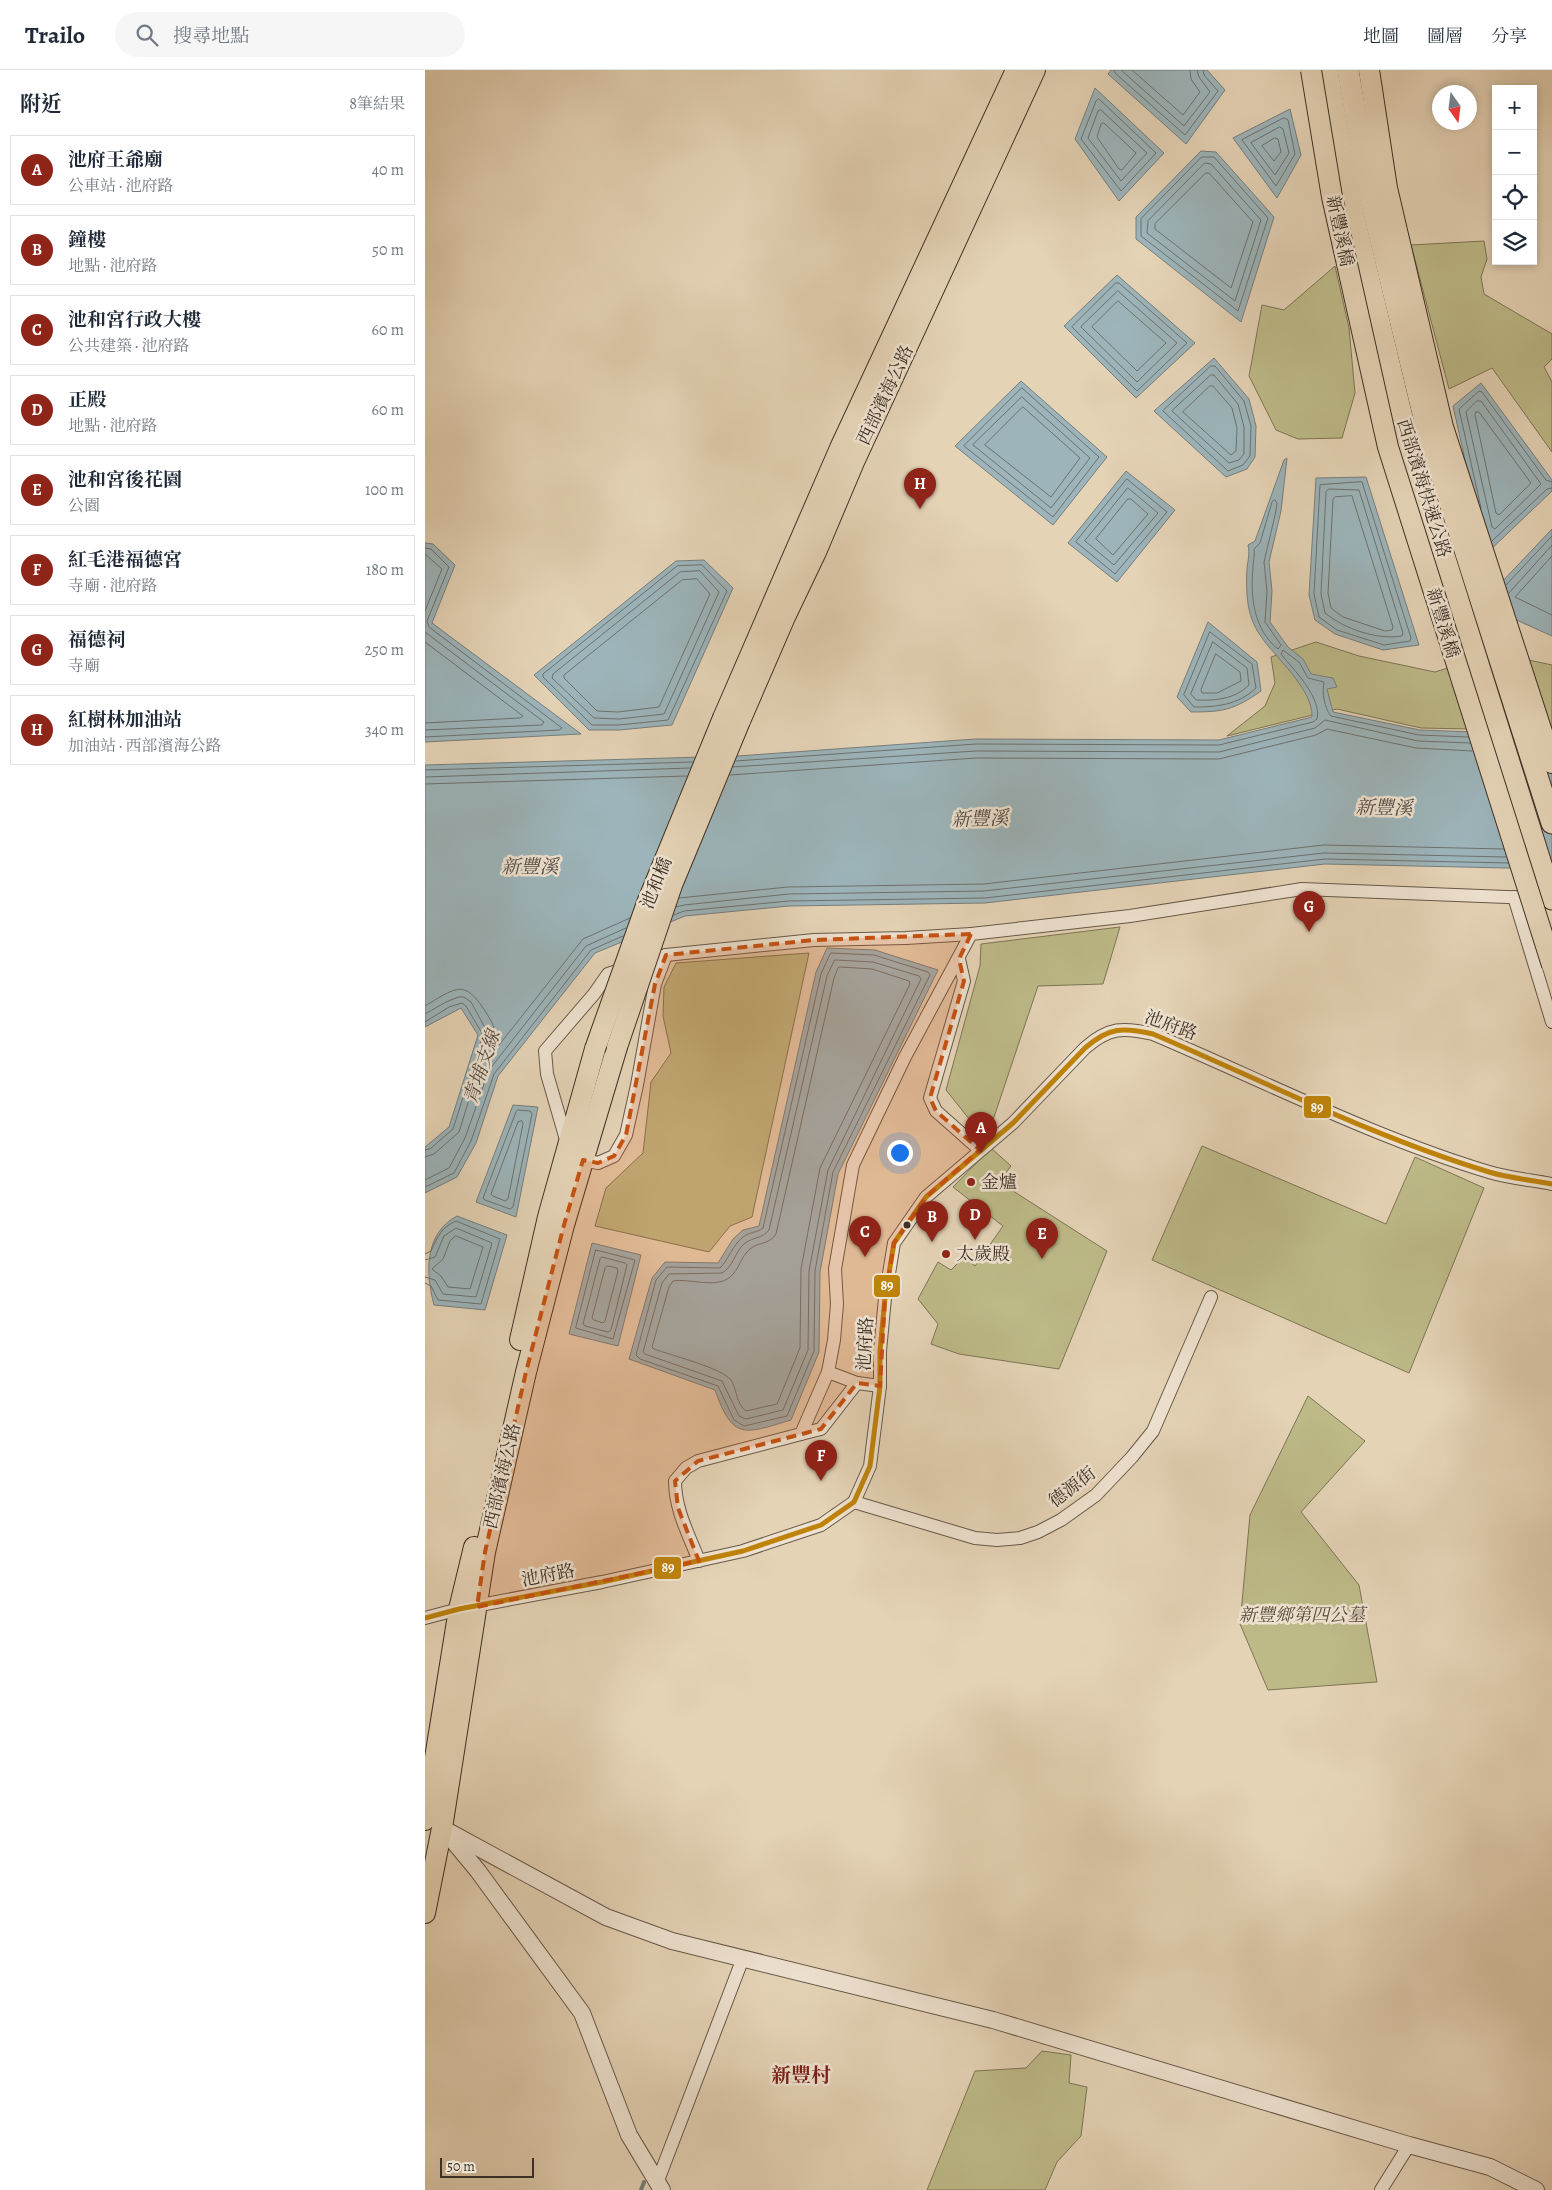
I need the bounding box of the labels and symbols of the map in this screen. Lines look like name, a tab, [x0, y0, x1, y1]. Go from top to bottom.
north arrow	[1432, 85, 1477, 130]
street label: 新豐溪橋	[1321, 193, 1359, 269]
street label: 西部濱海公路	[851, 341, 919, 449]
street label: 西部濱海快速公路	[1391, 416, 1457, 560]
pin: H	[904, 468, 936, 509]
street label: 新豐溪橋	[1421, 585, 1465, 661]
water label: 新豐溪	[1355, 795, 1415, 822]
water label: 新豐溪	[951, 805, 1011, 833]
street label: 池和橋	[635, 853, 677, 913]
water label: 新豐溪	[501, 854, 560, 880]
pin: G	[1293, 891, 1325, 932]
street label: 池府路	[1142, 1004, 1200, 1046]
water label: 青埔支線	[457, 1025, 507, 1107]
line badge: 89	[1303, 1095, 1332, 1119]
text: 89	[1310, 1098, 1324, 1117]
pin: A	[965, 1112, 997, 1153]
your location	[887, 1140, 913, 1166]
place label: 金爐	[981, 1170, 1017, 1194]
marker: 金爐	[965, 1176, 977, 1188]
pin: D	[959, 1199, 991, 1240]
pin: B	[916, 1201, 948, 1242]
pin: C	[849, 1216, 881, 1257]
pin: E	[1026, 1218, 1058, 1259]
unlabelled marker	[902, 1220, 912, 1230]
place label: 太歲殿	[956, 1242, 1010, 1266]
marker: 太歲殿	[940, 1248, 952, 1260]
line badge: 89	[873, 1274, 901, 1298]
text: 89	[880, 1276, 894, 1295]
street label: 池府路	[852, 1316, 878, 1372]
street label: 西部濱海公路	[478, 1421, 526, 1531]
pin: F	[805, 1440, 837, 1481]
street label: 德源街	[1043, 1461, 1101, 1513]
line badge: 89	[653, 1556, 682, 1580]
street label: 池府路	[519, 1558, 577, 1592]
text: 89	[661, 1558, 675, 1577]
park label: 新豐鄉第四公墓	[1239, 1603, 1368, 1627]
district label: 新豐村	[771, 2062, 831, 2089]
scale bar	[440, 2155, 534, 2178]

